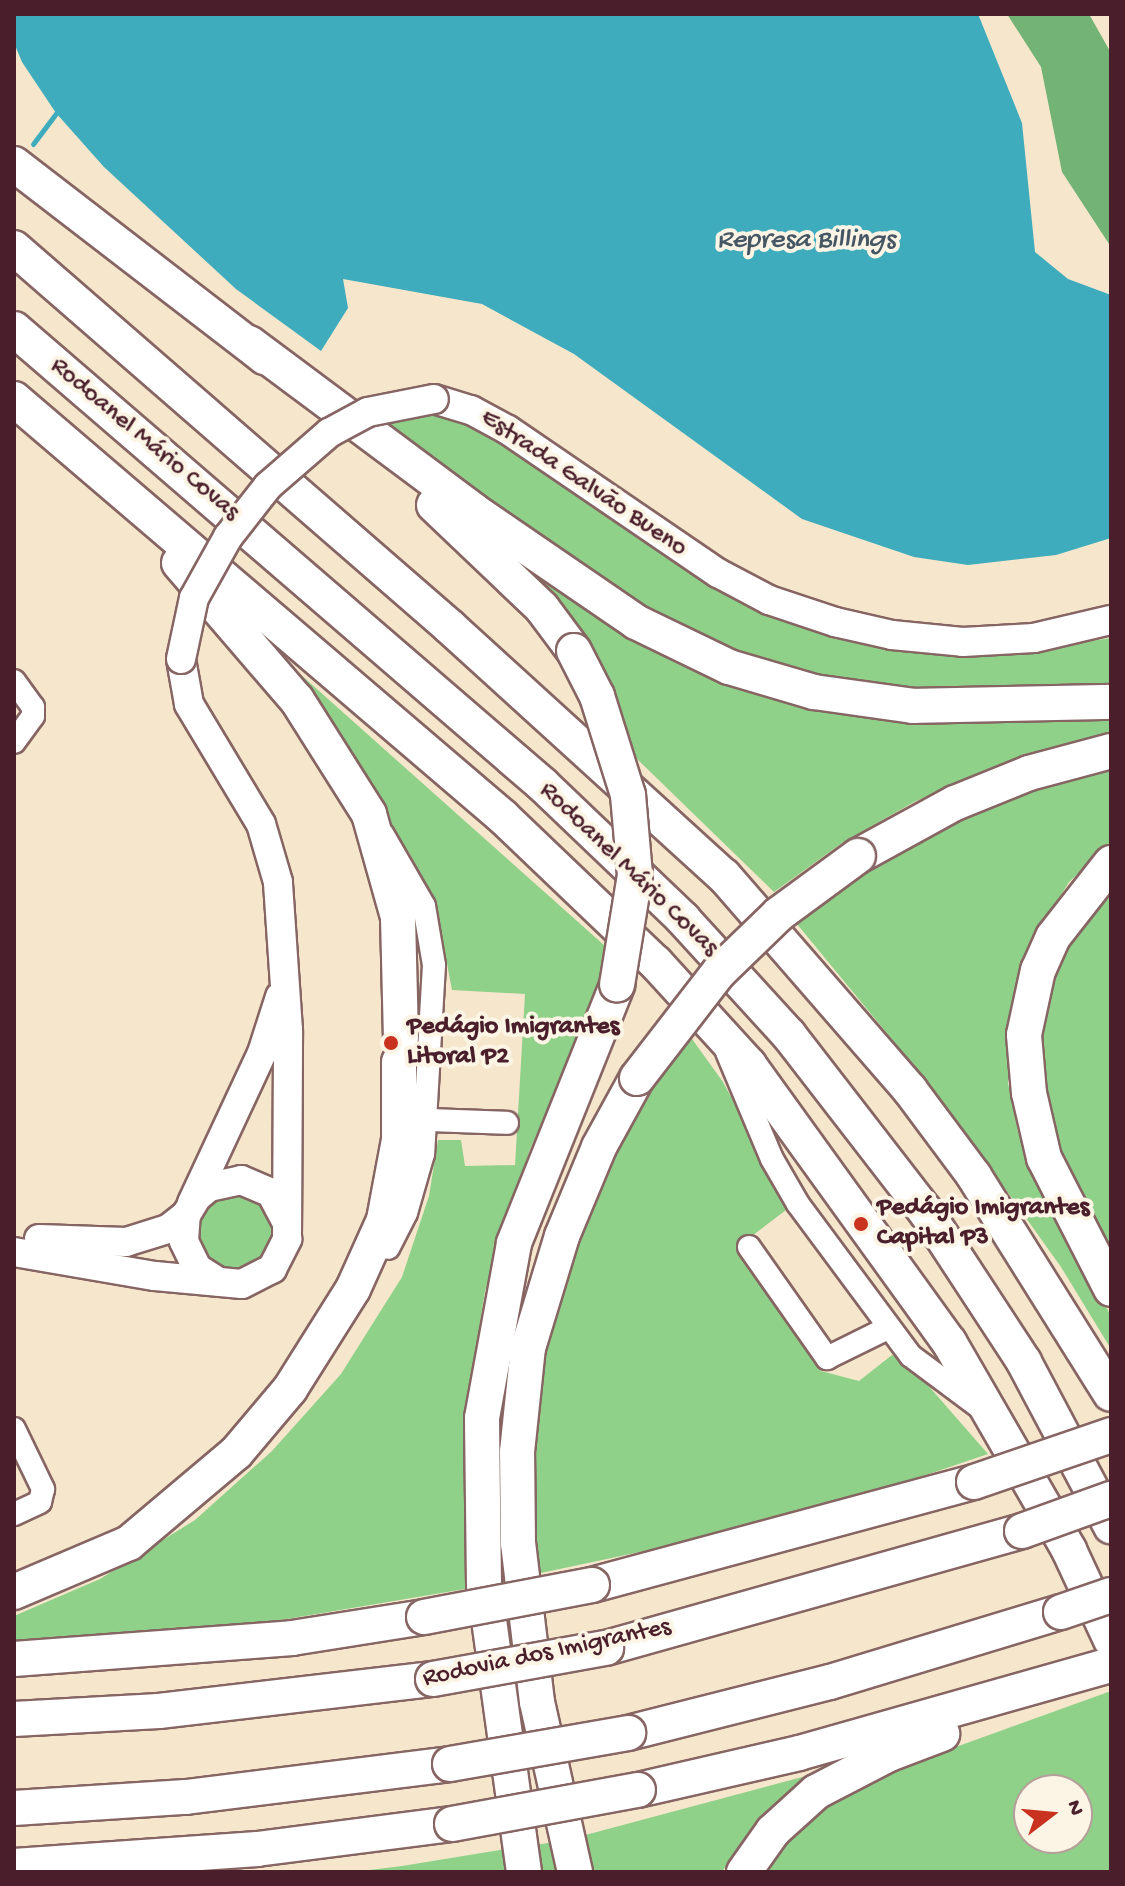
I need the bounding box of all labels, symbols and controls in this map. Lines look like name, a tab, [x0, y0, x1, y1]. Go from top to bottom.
water label: Represa Billings	[717, 224, 895, 258]
street label: Rodoanel Mário Covas	[43, 352, 245, 528]
street label: Estrada Galvão Bueno	[474, 403, 692, 565]
street label: Rodoanel Mário Covas	[532, 776, 724, 964]
place label: Pedágio Imigrantes Litoral P2	[407, 1012, 619, 1074]
marker: Pedágio Imigrantes Litoral P2	[382, 1034, 400, 1052]
place label: Pedágio Imigrantes Capital P3	[877, 1193, 1089, 1254]
marker: Pedágio Imigrantes Capital P3	[852, 1215, 870, 1233]
street label: Rodovia dos Imigrantes	[420, 1612, 674, 1696]
north arrow	[1013, 1774, 1093, 1854]
text: N	[1060, 1797, 1089, 1818]

